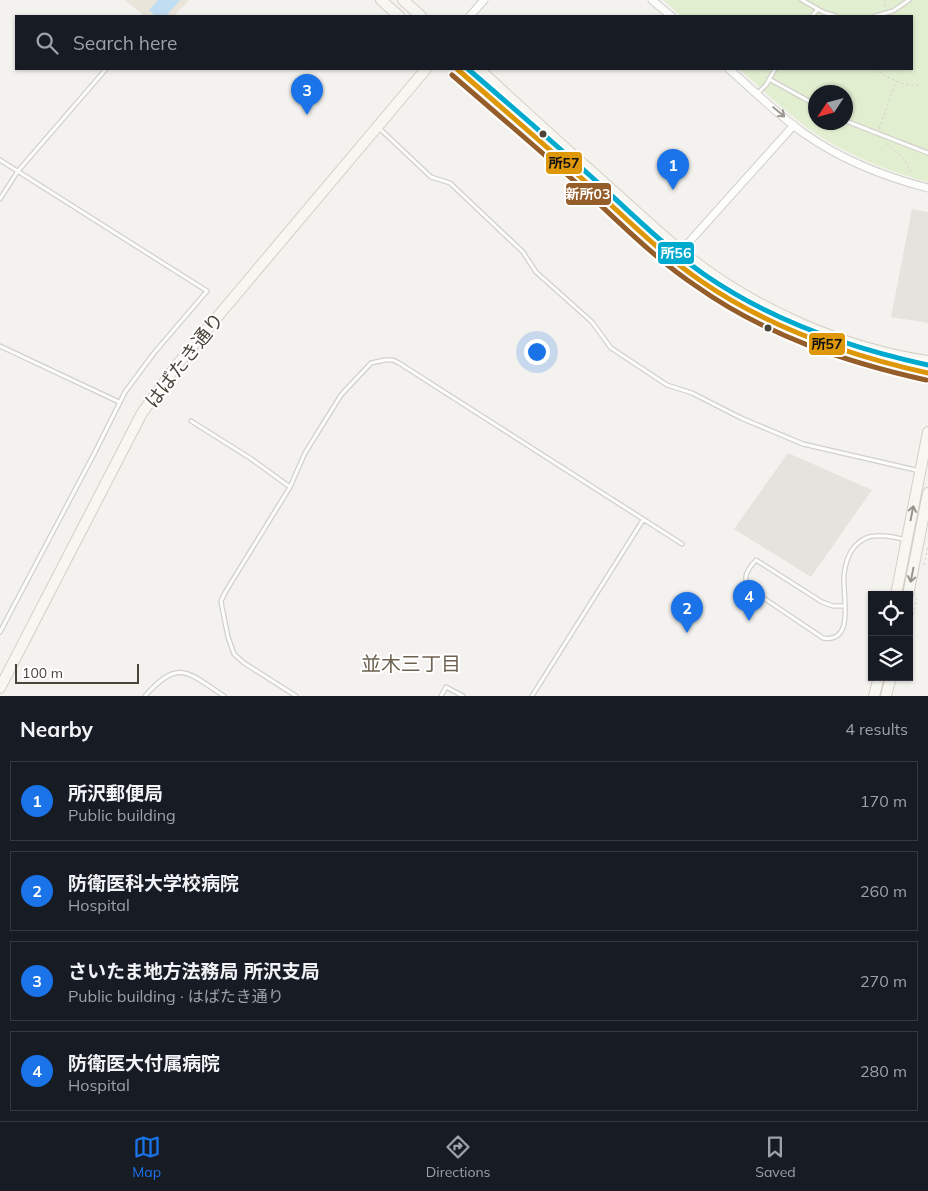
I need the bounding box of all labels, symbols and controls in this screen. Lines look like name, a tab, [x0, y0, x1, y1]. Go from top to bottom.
search box	[15, 15, 913, 70]
icon: search	[33, 29, 61, 57]
text: Search here	[73, 31, 177, 55]
pin: 3	[291, 74, 323, 115]
north arrow	[808, 85, 853, 130]
one-way arrow	[773, 107, 786, 118]
unlabelled marker	[538, 129, 548, 139]
pin: 1	[657, 149, 689, 190]
line badge: 所57	[545, 151, 583, 175]
text: 所57	[549, 154, 579, 172]
line badge: 新所03	[565, 182, 612, 206]
text: 新所03	[566, 185, 610, 203]
line badge: 所56	[657, 241, 695, 265]
text: 所56	[661, 244, 691, 262]
street label: はばたき通り	[139, 308, 229, 412]
unlabelled marker	[763, 323, 773, 333]
line badge: 所57	[808, 332, 846, 356]
text: 所57	[812, 335, 842, 353]
your location	[524, 339, 550, 365]
one-way arrow	[908, 505, 918, 521]
one-way arrow	[906, 566, 916, 582]
pin: 4	[733, 580, 765, 621]
map controls	[868, 591, 913, 681]
button: locate	[868, 591, 913, 636]
pin: 2	[671, 592, 703, 633]
button: layers	[868, 636, 913, 681]
district label: 並木三丁目	[361, 651, 461, 676]
scale bar	[15, 661, 139, 684]
text: 100 m	[22, 664, 63, 682]
text: Nearby	[20, 716, 93, 742]
text: 4 results	[845, 719, 908, 739]
text: 所沢郵便局	[68, 781, 163, 805]
text: 1	[32, 791, 42, 811]
text: 170 m	[860, 791, 907, 811]
text: Public building	[68, 805, 176, 825]
text: 防衛医科大学校病院	[68, 871, 239, 895]
text: 2	[32, 881, 42, 901]
text: 260 m	[860, 881, 907, 901]
text: Hospital	[68, 895, 130, 915]
text: さいたま地方法務局 所沢支局	[68, 959, 320, 983]
text: 3	[32, 971, 42, 991]
text: 270 m	[860, 971, 907, 991]
text: Public building · はばたき通り	[68, 986, 284, 1006]
text: 防衛医大付属病院	[68, 1051, 220, 1075]
text: 4	[32, 1061, 42, 1081]
text: 280 m	[860, 1061, 907, 1081]
text: Hospital	[68, 1075, 130, 1095]
tab: Map	[132, 1133, 161, 1181]
tab: Directions	[426, 1133, 491, 1181]
tab: Saved	[755, 1133, 796, 1181]

